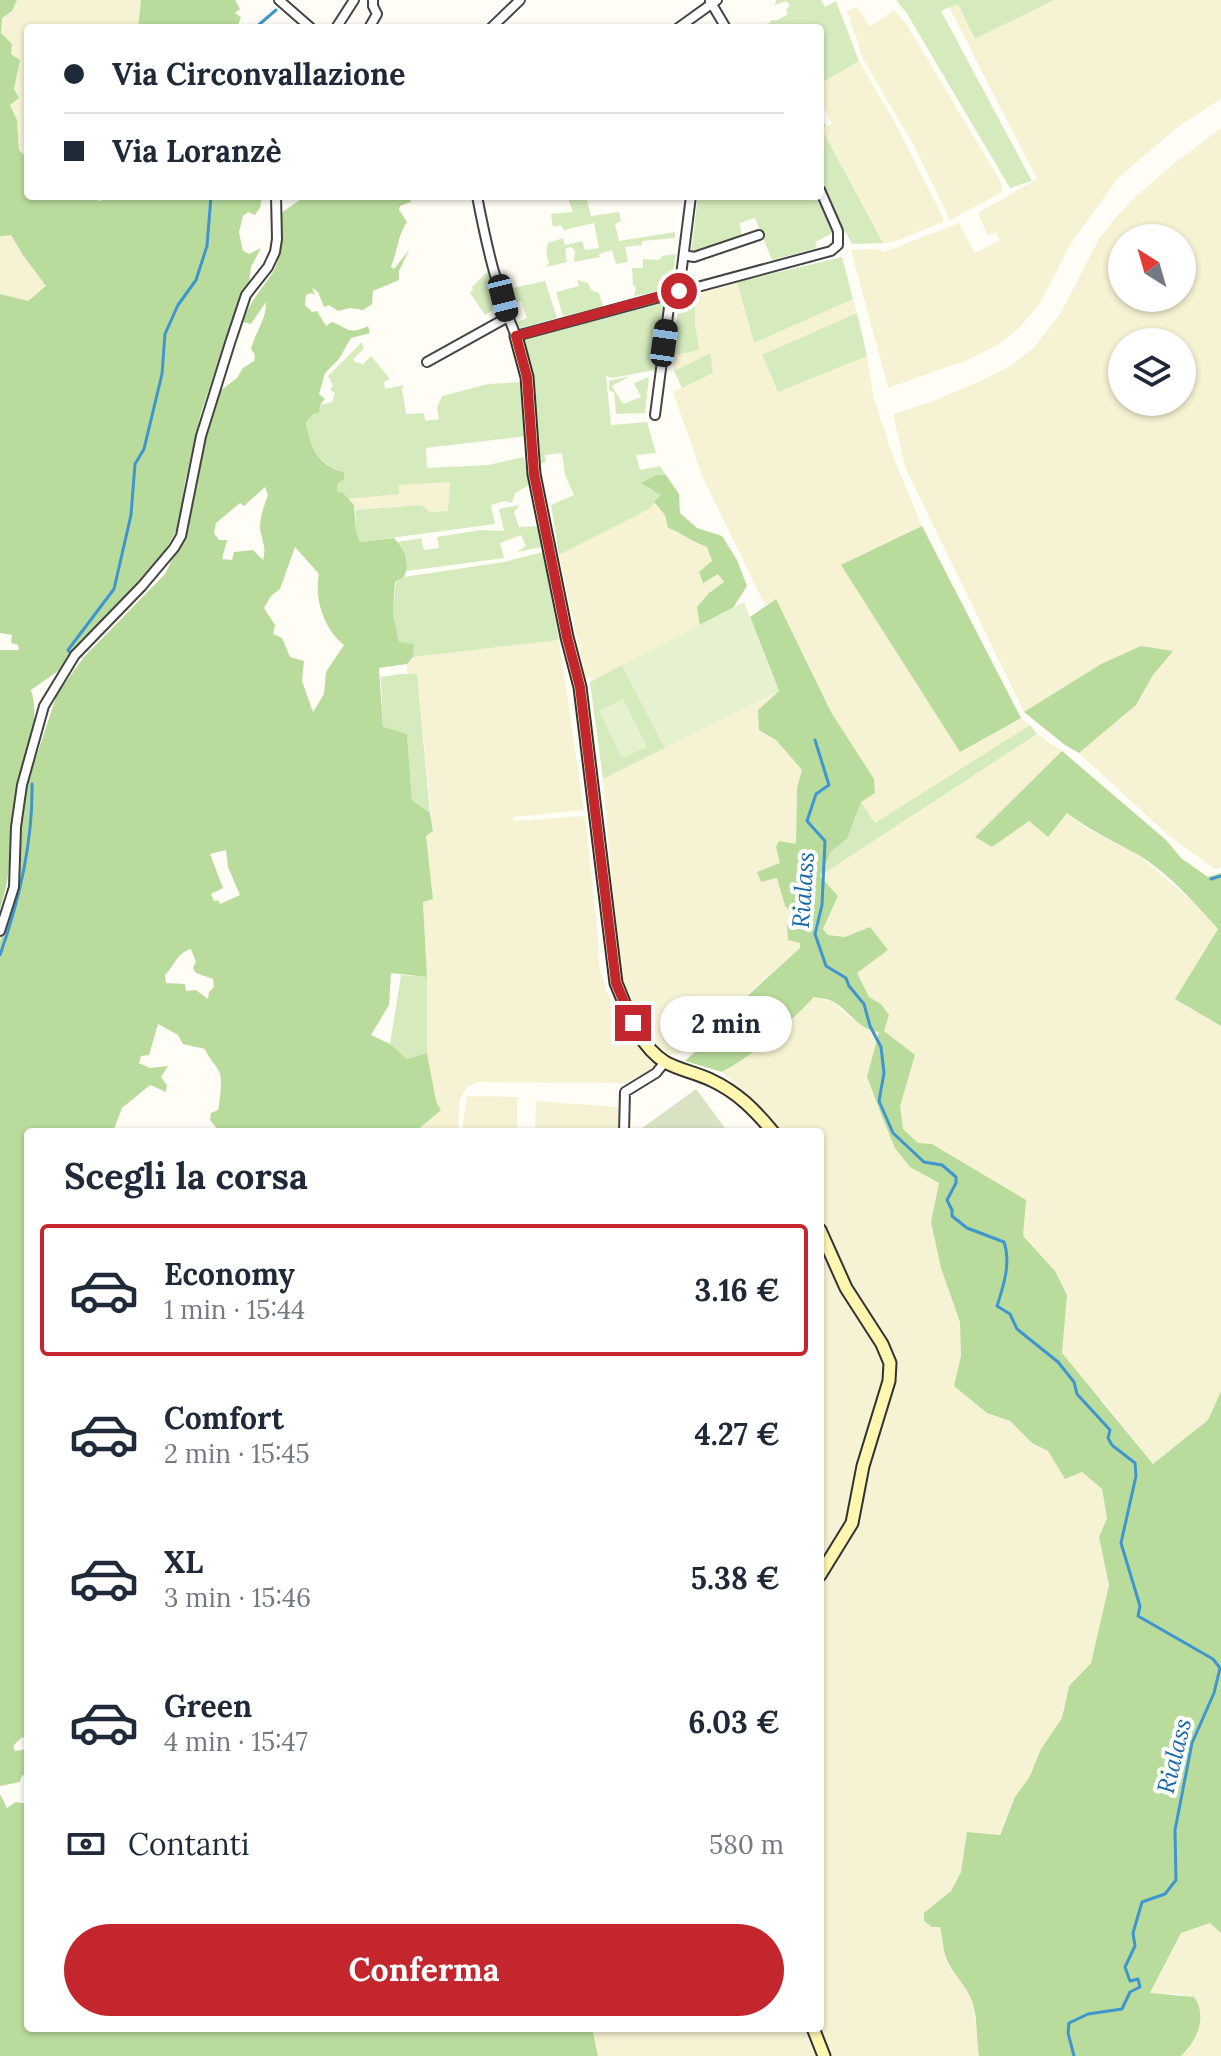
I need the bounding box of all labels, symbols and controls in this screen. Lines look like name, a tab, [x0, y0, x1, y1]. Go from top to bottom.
text: Via Circonvallazione	[112, 55, 405, 93]
text: Via Loranzè	[112, 132, 282, 170]
north arrow	[1108, 224, 1196, 312]
map controls	[1108, 224, 1196, 416]
car	[486, 272, 520, 324]
route start	[661, 273, 697, 309]
car	[649, 318, 679, 368]
button: layers	[1108, 328, 1196, 416]
water label: Rialass	[785, 851, 821, 929]
callout: 2 min	[661, 995, 793, 1051]
route end	[615, 1005, 651, 1041]
text: 2 min	[691, 1007, 761, 1040]
text: Scegli la corsa	[64, 1153, 308, 1199]
icon: car	[68, 1254, 140, 1326]
text: Economy	[164, 1255, 295, 1293]
text: 3.16 €	[695, 1271, 780, 1309]
text: 1 min · 15:44	[164, 1293, 305, 1326]
icon: car	[68, 1398, 140, 1470]
text: Comfort	[164, 1399, 284, 1437]
text: 4.27 €	[694, 1415, 780, 1453]
text: 2 min · 15:45	[164, 1437, 310, 1470]
icon: car	[68, 1542, 140, 1614]
text: XL	[164, 1543, 203, 1581]
text: 5.38 €	[691, 1559, 780, 1597]
text: 3 min · 15:46	[164, 1581, 311, 1614]
icon: car	[68, 1686, 140, 1758]
text: Green	[164, 1687, 252, 1725]
text: 6.03 €	[688, 1703, 780, 1741]
water label: Rialass	[1150, 1715, 1198, 1797]
text: 4 min · 15:47	[164, 1725, 308, 1758]
icon: cash	[64, 1822, 108, 1866]
text: Contanti	[128, 1825, 250, 1863]
text: 580 m	[709, 1828, 784, 1861]
button: Conferma	[64, 1924, 784, 2016]

